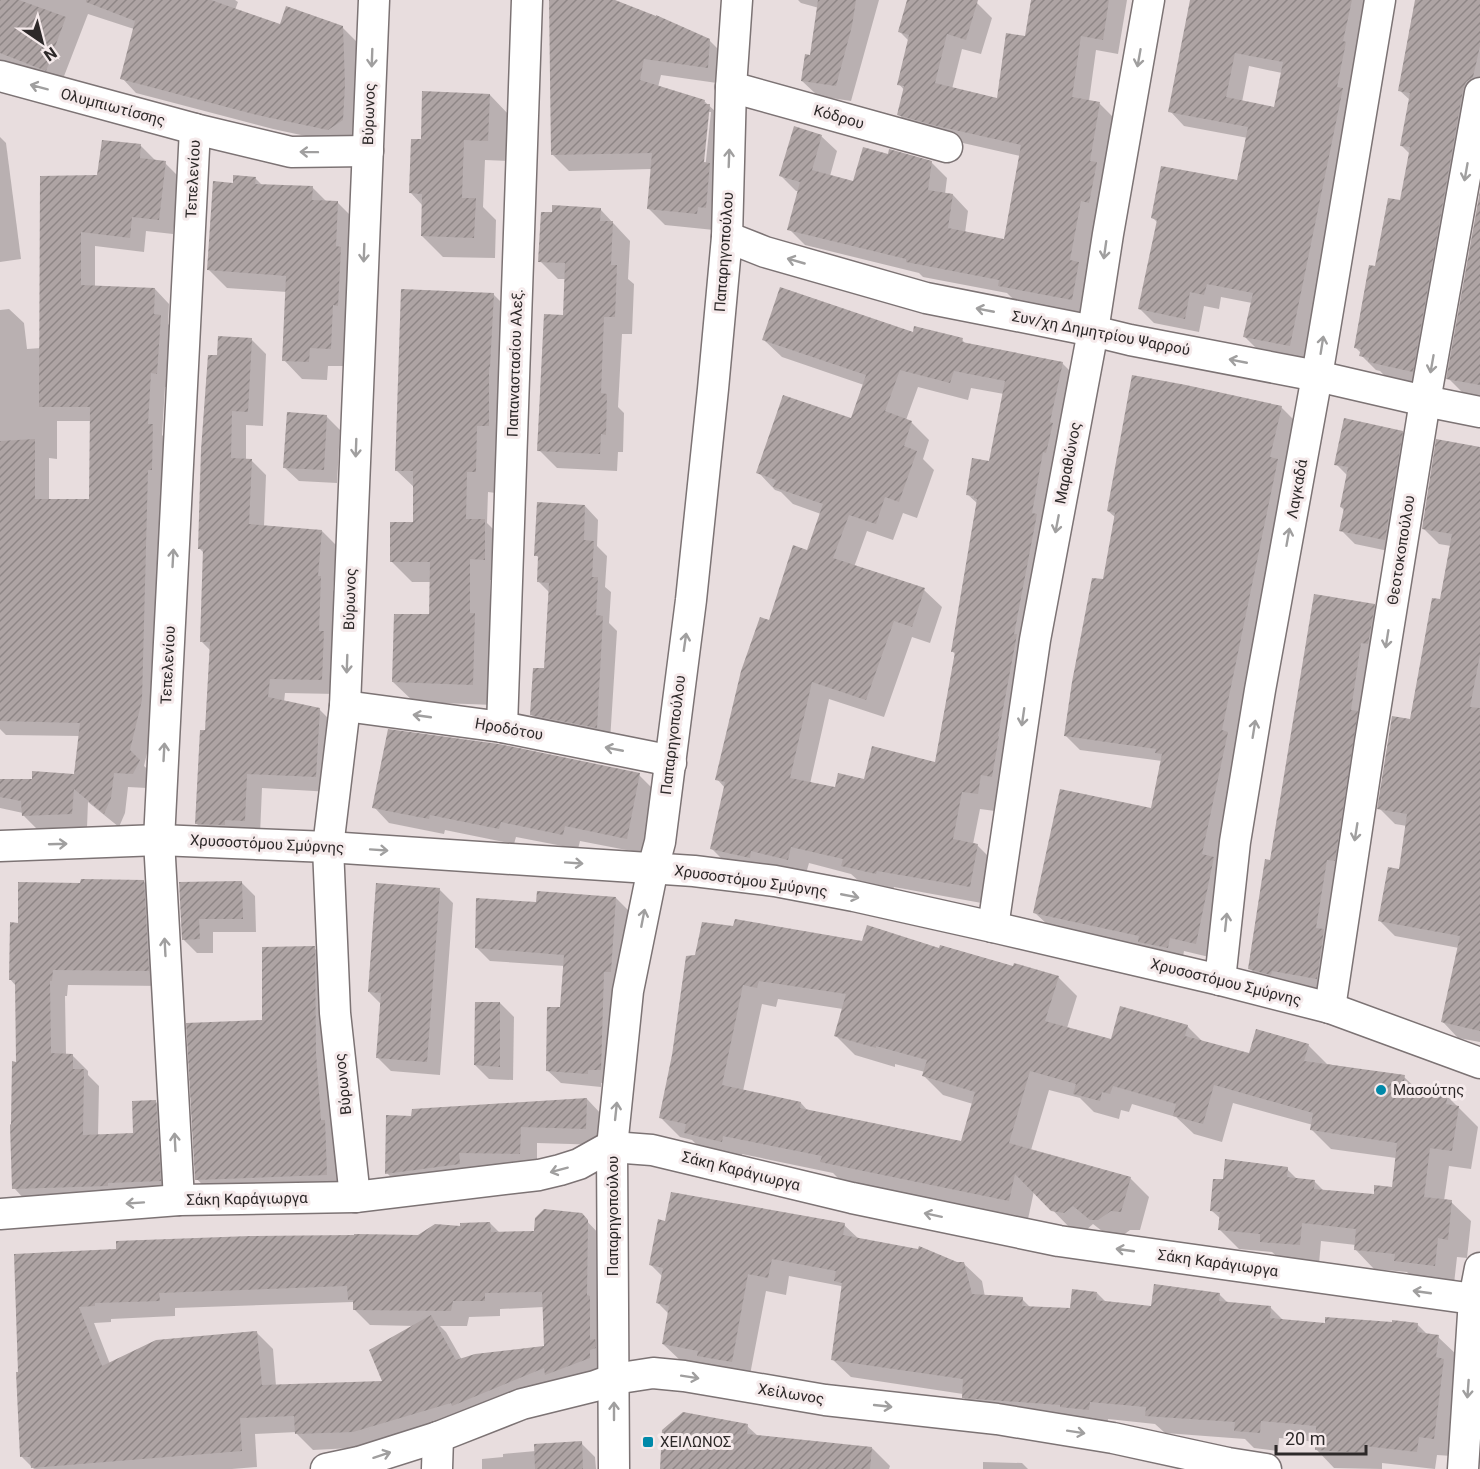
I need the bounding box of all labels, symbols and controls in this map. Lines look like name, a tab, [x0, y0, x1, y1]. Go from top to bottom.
north arrow	[12, 12, 72, 72]
text: N	[40, 43, 60, 65]
one-way arrow	[1133, 47, 1144, 67]
one-way arrow	[366, 48, 377, 68]
one-way arrow	[30, 81, 49, 92]
street label: Βύρωνος	[359, 83, 379, 145]
street label: Ολυμπιωτίσσης	[59, 84, 167, 130]
street label: Κόδρου	[812, 101, 866, 133]
street label: Τεπελενίου	[182, 139, 204, 219]
one-way arrow	[300, 147, 320, 158]
one-way arrow	[724, 148, 735, 168]
one-way arrow	[1460, 161, 1471, 181]
street label: Παπαρηγοπούλου	[711, 191, 737, 313]
one-way arrow	[1100, 239, 1111, 259]
one-way arrow	[358, 243, 369, 263]
one-way arrow	[787, 255, 806, 266]
street label: Παπαναστασίου Αλεξ.	[503, 289, 527, 437]
one-way arrow	[976, 304, 995, 315]
street label: Συν/χη Δημητρίου Ψαρρού	[1010, 307, 1192, 359]
one-way arrow	[1317, 336, 1328, 355]
one-way arrow	[1426, 353, 1437, 373]
one-way arrow	[1229, 355, 1248, 366]
street label: Μαραθώνος	[1051, 420, 1085, 506]
one-way arrow	[350, 438, 361, 458]
street label: Λαγκαδά	[1283, 458, 1311, 520]
street label: Θεοτοκοπούλου	[1383, 494, 1419, 606]
one-way arrow	[1051, 514, 1062, 534]
one-way arrow	[1283, 527, 1294, 547]
one-way arrow	[168, 548, 179, 568]
street label: Βύρωνος	[340, 568, 360, 630]
street label: Τεπελενίου	[157, 625, 179, 705]
one-way arrow	[1381, 629, 1392, 648]
one-way arrow	[679, 633, 690, 653]
one-way arrow	[341, 653, 353, 673]
street label: Παπαρηγοπούλου	[657, 674, 689, 796]
one-way arrow	[1018, 706, 1029, 726]
one-way arrow	[412, 710, 432, 721]
street label: Ηροδότου	[473, 714, 545, 744]
one-way arrow	[1248, 719, 1259, 739]
one-way arrow	[158, 743, 169, 763]
one-way arrow	[605, 743, 624, 754]
one-way arrow	[1351, 821, 1362, 841]
street label: Χρυσοστόμου Σμύρνης	[189, 831, 345, 857]
one-way arrow	[48, 838, 68, 849]
one-way arrow	[369, 845, 389, 856]
one-way arrow	[563, 857, 583, 868]
street label: Χρυσοστόμου Σμύρνης	[673, 861, 829, 901]
one-way arrow	[840, 891, 860, 902]
one-way arrow	[638, 908, 649, 928]
one-way arrow	[1221, 912, 1232, 932]
one-way arrow	[159, 938, 170, 958]
street label: Χρυσοστόμου Σμύρνης	[1149, 955, 1303, 1009]
street label: Βύρωνος	[331, 1052, 355, 1116]
place label: Μασούτης	[1393, 1081, 1464, 1099]
marker: Μασούτης	[1374, 1083, 1388, 1097]
one-way arrow	[611, 1101, 622, 1121]
one-way arrow	[170, 1132, 181, 1152]
street label: Σάκη Καράγιωργα	[680, 1148, 803, 1195]
street label: Παπαρηγοπούλου	[604, 1156, 622, 1276]
one-way arrow	[550, 1165, 569, 1176]
street label: Σάκη Καράγιωργα	[186, 1189, 308, 1209]
one-way arrow	[126, 1198, 146, 1209]
one-way arrow	[924, 1209, 944, 1220]
one-way arrow	[1116, 1245, 1135, 1256]
street label: Σάκη Καράγιωργα	[1157, 1246, 1280, 1280]
one-way arrow	[1413, 1286, 1432, 1297]
one-way arrow	[680, 1372, 699, 1383]
one-way arrow	[1462, 1379, 1473, 1398]
street label: Χείλωνος	[757, 1380, 825, 1408]
one-way arrow	[608, 1401, 620, 1421]
one-way arrow	[872, 1401, 892, 1412]
scale bar	[1276, 1418, 1366, 1456]
one-way arrow	[1066, 1426, 1085, 1437]
text: 20 m	[1285, 1428, 1325, 1449]
place label: ΧΕΙΛΩΝΟΣ	[660, 1433, 731, 1451]
marker: ΧΕΙΛΩΝΟΣ	[641, 1435, 655, 1449]
one-way arrow	[372, 1448, 391, 1459]

